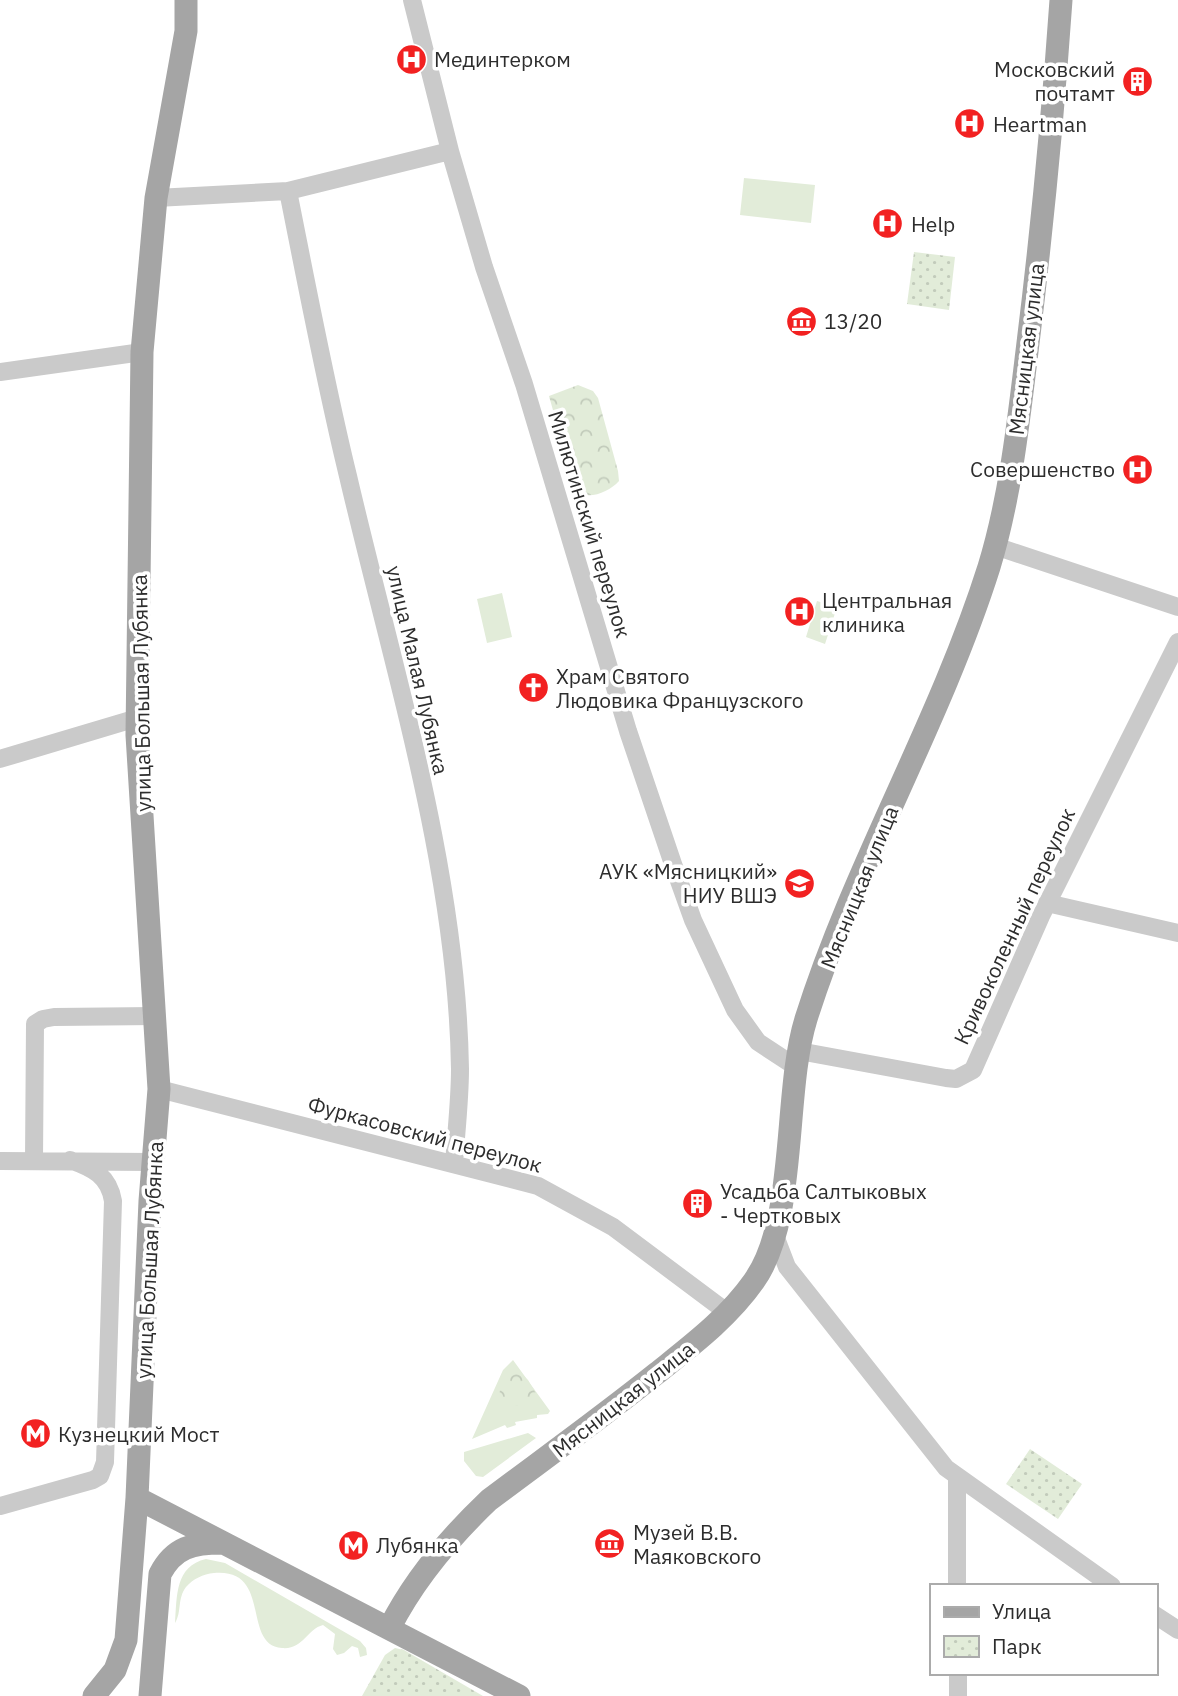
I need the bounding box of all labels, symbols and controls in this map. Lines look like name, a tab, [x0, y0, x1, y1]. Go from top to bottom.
hospital icon: Мединтерком	[394, 42, 428, 76]
place label: Мединтерком	[434, 45, 571, 73]
place label: Московский почтамт	[994, 55, 1115, 107]
building icon: Московский почтамт	[1121, 64, 1155, 98]
hospital icon: Heartman	[953, 107, 987, 141]
place label: Heartman	[993, 110, 1087, 138]
hospital icon: Help	[871, 207, 905, 241]
place label: Help	[911, 210, 955, 238]
street label: Мясницкая улица	[1002, 261, 1050, 437]
museum icon: 13/20	[784, 304, 818, 338]
place label: 13/20	[824, 307, 882, 335]
street label: Милютинский переулок	[542, 407, 638, 641]
hospital icon: Совершенство	[1121, 452, 1155, 486]
place label: Совершенство	[970, 455, 1115, 483]
street label: улица Малая Лубянка	[380, 563, 456, 777]
street label: улица Большая Лубянка	[125, 574, 157, 812]
place label: Центральная клиника	[822, 586, 952, 638]
hospital icon: Центральная клиника	[782, 595, 816, 629]
place label: Храм Святого Людовика Французского	[556, 662, 804, 714]
church icon: Храм Святого Людовика Французского	[516, 671, 550, 705]
street label: Мясницкая улица	[814, 802, 904, 972]
street label: Кривоколенный переулок	[947, 803, 1081, 1049]
place label: АУК «Мясницкий» НИУ ВШЭ	[599, 857, 777, 909]
school or university icon: АУК «Мясницкий» НИУ ВШЭ	[783, 866, 817, 900]
street label: Фуркасовский переулок	[305, 1089, 545, 1179]
street label: улица Большая Лубянка	[129, 1140, 169, 1380]
place label: Усадьба Салтыковых - Чертковых	[720, 1177, 927, 1229]
building icon: Усадьба Салтыковых - Чертковых	[680, 1186, 714, 1220]
street label: Мясницкая улица	[546, 1335, 700, 1463]
metro station icon: Кузнецкий Мост	[18, 1417, 52, 1451]
place label: Кузнецкий Мост	[58, 1420, 220, 1448]
place label: Музей В.В. Маяковского	[633, 1518, 761, 1570]
museum icon: Музей В.В. Маяковского	[593, 1527, 627, 1561]
metro station icon: Лубянка	[336, 1528, 370, 1562]
place label: Лубянка	[376, 1531, 459, 1559]
legend	[930, 1584, 1157, 1675]
text: Улица	[992, 1597, 1051, 1625]
text: Парк	[992, 1632, 1042, 1660]

